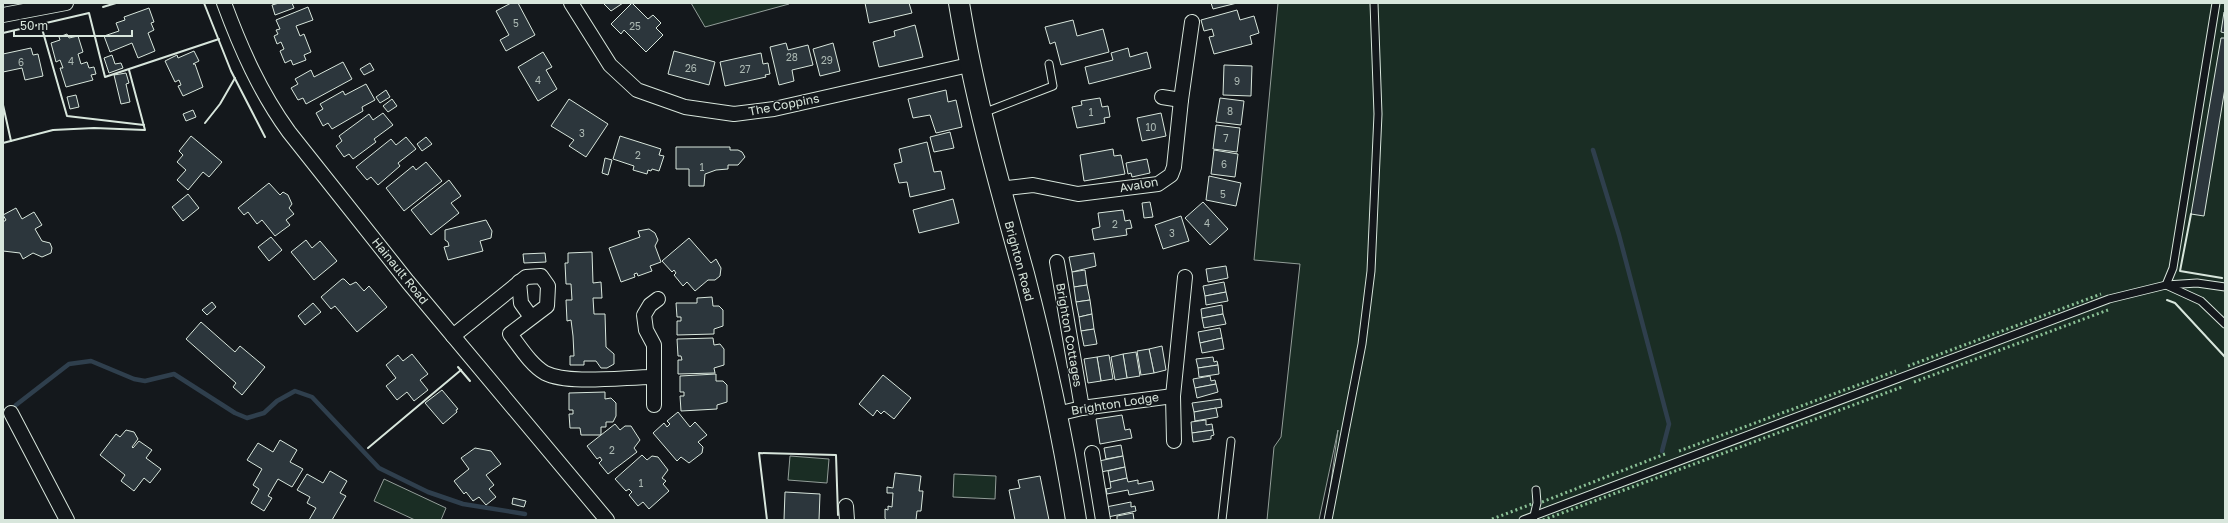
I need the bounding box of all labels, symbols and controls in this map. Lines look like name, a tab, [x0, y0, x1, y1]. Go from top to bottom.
scale bar	[14, 12, 132, 38]
house number: 5	[513, 17, 519, 29]
text: 50 m	[20, 18, 48, 33]
house number: 25	[629, 20, 641, 32]
house number: 28	[786, 51, 798, 63]
house number: 29	[821, 54, 833, 66]
house number: 4	[68, 55, 74, 67]
house number: 6	[18, 56, 24, 68]
house number: 26	[685, 62, 697, 74]
house number: 27	[739, 63, 751, 75]
house number: 4	[535, 74, 541, 86]
house number: 9	[1234, 75, 1240, 87]
street label: The Coppins	[747, 90, 821, 119]
house number: 8	[1227, 105, 1233, 117]
house number: 1	[1089, 106, 1094, 118]
house number: 10	[1145, 121, 1157, 133]
house number: 3	[579, 127, 585, 139]
house number: 7	[1223, 132, 1229, 144]
house number: 2	[635, 149, 641, 161]
house number: 6	[1221, 158, 1227, 170]
house number: 1	[700, 161, 705, 173]
street label: Avalon	[1119, 174, 1159, 195]
house number: 5	[1220, 188, 1226, 200]
house number: 4	[1204, 217, 1210, 229]
house number: 2	[1112, 218, 1118, 230]
street label: Brighton Road	[1002, 219, 1037, 303]
house number: 3	[1169, 227, 1175, 239]
street label: Hainault Road	[369, 234, 432, 307]
street label: Brighton Cottages	[1053, 282, 1086, 388]
street label: Brighton Lodge	[1070, 389, 1160, 418]
house number: 2	[609, 444, 615, 456]
house number: 1	[639, 477, 644, 489]

